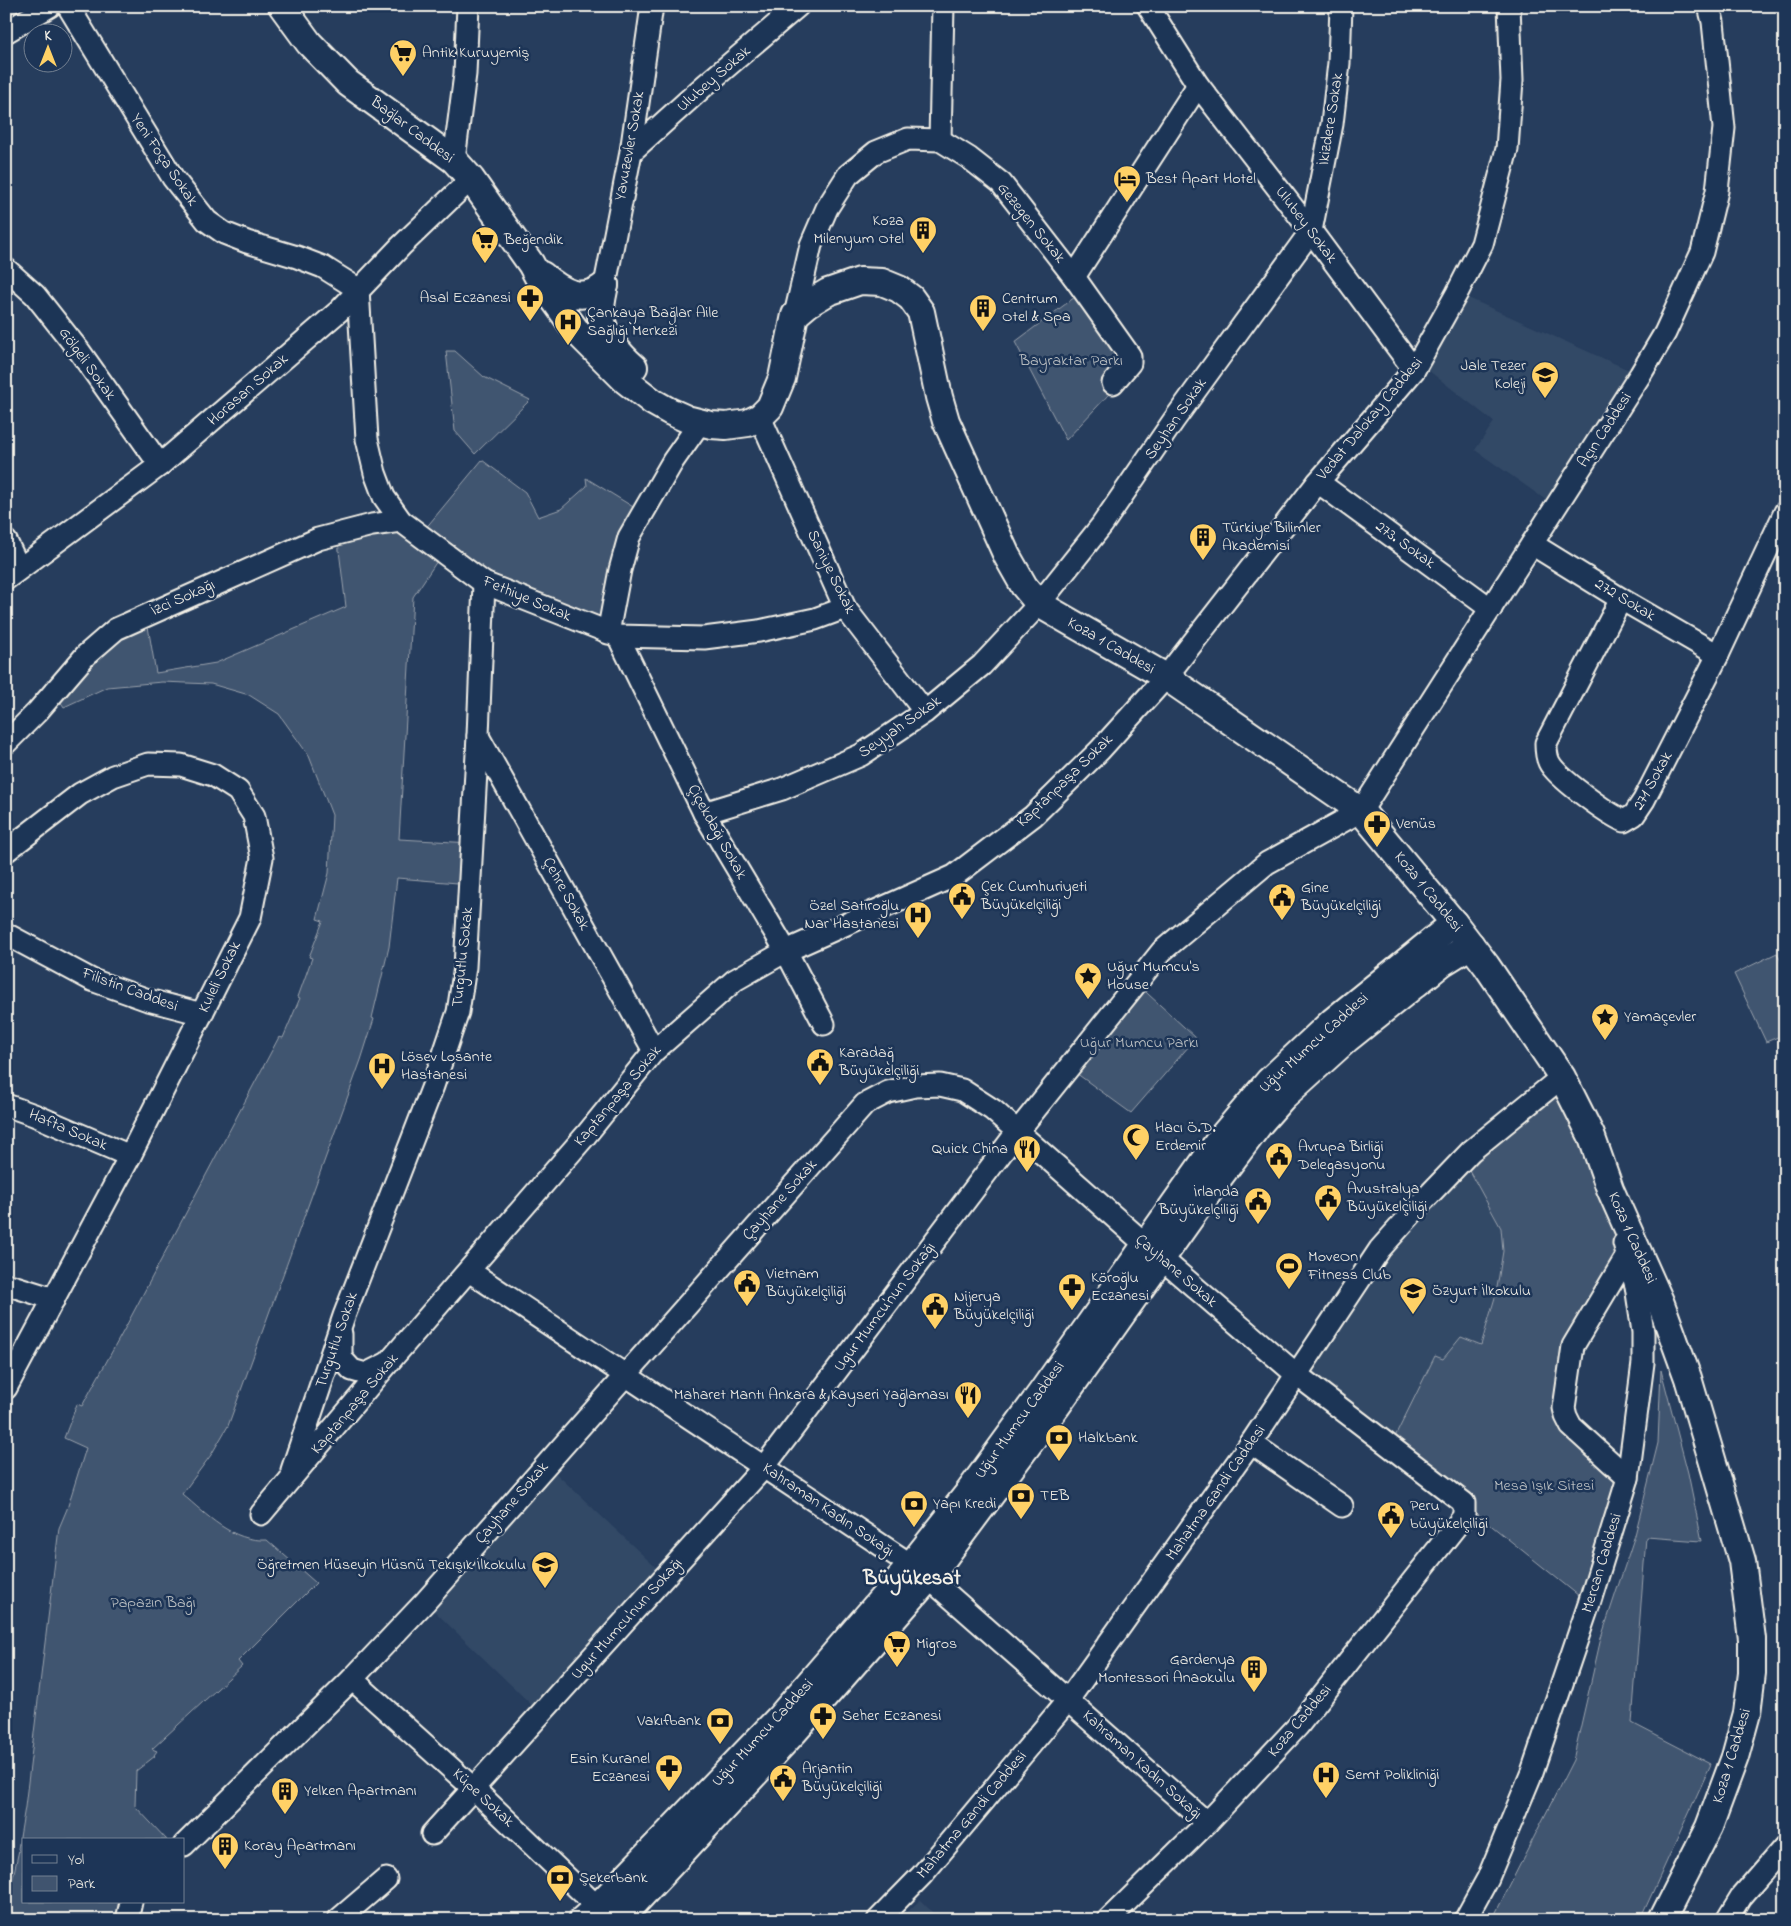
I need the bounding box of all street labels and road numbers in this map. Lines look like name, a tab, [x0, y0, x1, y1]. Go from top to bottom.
street label: Ulubey Sokak	[672, 39, 757, 118]
street label: İkizdere Sokak	[1312, 70, 1350, 167]
street label: Yavuzevler Sokak	[609, 88, 652, 203]
street label: Bağlar Caddesi	[364, 90, 459, 170]
street label: Yeni Foça Sokak	[124, 109, 204, 212]
street label: Gezegen Sokak	[991, 177, 1072, 269]
street label: Ulubey Sokak	[1269, 181, 1344, 269]
street label: Gölgeli Sokak	[52, 322, 122, 406]
street label: Horasan Sokak	[202, 347, 295, 432]
street label: Vedat Dalokay Caddesi	[1310, 352, 1429, 487]
street label: Seyhan Sokak	[1139, 372, 1214, 465]
street label: Açın Caddesi	[1572, 388, 1638, 472]
street label: 273. Sokak	[1370, 515, 1441, 576]
street label: Saniye Sokak	[800, 526, 862, 619]
street label: Fethiye Sokak	[478, 569, 576, 629]
street label: 272 Sokak	[1590, 572, 1661, 628]
street label: İzci Sokağı	[147, 573, 219, 623]
street label: Koza 1 Caddesi	[1063, 611, 1160, 681]
street label: Seyyah Sokak	[854, 689, 947, 764]
street label: Kaptanpaşa Sokak	[1011, 728, 1119, 833]
street label: 271 Sokak	[1627, 746, 1680, 815]
street label: Çiçekdağı Sokak	[681, 780, 754, 885]
street label: Koza 1 Caddesi	[1388, 846, 1468, 938]
street label: Çehre Sokak	[536, 853, 596, 936]
street label: Turgutlu Sokak	[446, 905, 480, 1008]
street label: Kuleli Sokak	[192, 936, 248, 1017]
street label: Filistin Caddesi	[78, 961, 182, 1019]
street label: Uğur Mumcu Caddesi	[1254, 987, 1374, 1099]
street label: Kaptanpaşa Sokak	[568, 1039, 668, 1152]
street label: Hafta Sokak	[25, 1103, 112, 1158]
street label: Çayhane Sokak	[737, 1153, 824, 1246]
street label: Koza 1 Caddesi	[1601, 1188, 1663, 1288]
street label: Çayhane Sokak	[1129, 1228, 1223, 1314]
street label: Ugur Mumcu'nun Sokağı	[828, 1237, 942, 1377]
street label: Turgutlu Sokak	[309, 1288, 365, 1391]
street label: Kaptanpaşa Sokak	[305, 1347, 405, 1460]
street label: Uğur Mumcu Caddesi	[969, 1356, 1071, 1484]
street label: Mahatma Gandi Caddesi	[1160, 1420, 1272, 1566]
street label: Çayhane Sokak	[469, 1456, 555, 1550]
street label: Kahraman Kadın Sokağı	[757, 1457, 899, 1563]
street label: Mercan Caddesi	[1575, 1510, 1629, 1616]
street label: Ugur Mumcu'nun Sokağı	[565, 1552, 689, 1685]
street label: Uğur Mumcu Caddesi	[706, 1673, 820, 1793]
street label: Koza Caddesi	[1262, 1679, 1338, 1763]
street label: Kahraman Kadın Sokağı	[1077, 1704, 1208, 1826]
street label: Koza 1 Caddesi	[1706, 1705, 1758, 1806]
street label: Mahatma Gandi Caddesi	[911, 1746, 1033, 1884]
street label: Küpe Sokak	[446, 1763, 520, 1834]

